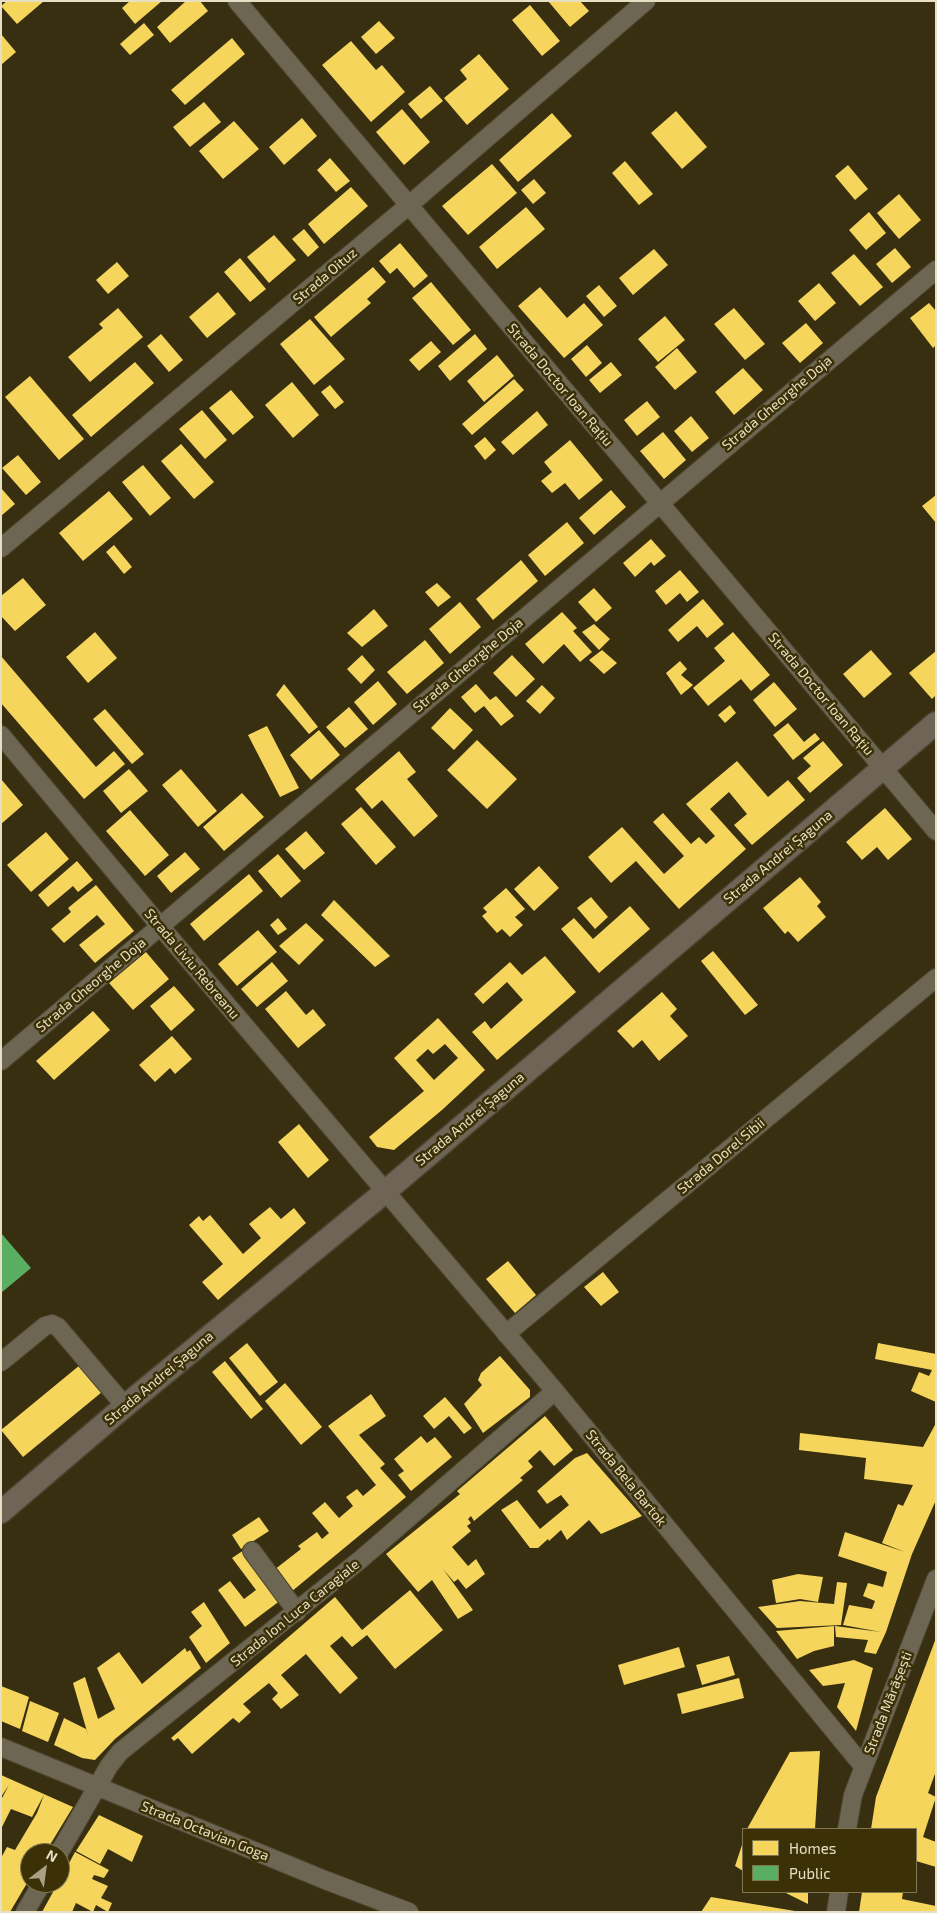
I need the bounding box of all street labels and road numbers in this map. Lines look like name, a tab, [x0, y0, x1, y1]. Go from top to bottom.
street label: Strada Oituz	[290, 244, 360, 308]
street label: Strada Doctor Ioan Rațiu	[504, 320, 616, 450]
street label: Strada Gheorghe Doja	[719, 352, 835, 454]
street label: Strada Gheorghe Doja	[410, 614, 526, 716]
street label: Strada Doctor Ioan Rațiu	[765, 629, 877, 759]
street label: Strada Andrei Șaguna	[720, 807, 836, 907]
street label: Strada Liviu Rebreanu	[141, 905, 243, 1023]
street label: Strada Gheorghe Doja	[33, 934, 149, 1036]
street label: Strada Andrei Șaguna	[412, 1069, 528, 1169]
street label: Strada Dorel Sibii	[674, 1115, 768, 1197]
street label: Strada Andrei Șaguna	[101, 1328, 217, 1428]
street label: Strada Bela Bartok	[582, 1427, 670, 1529]
street label: Strada Ion Luca Caragiale	[227, 1556, 363, 1670]
street label: Strada Mărășești	[861, 1649, 915, 1757]
street label: Strada Octavian Goga	[139, 1798, 271, 1864]

